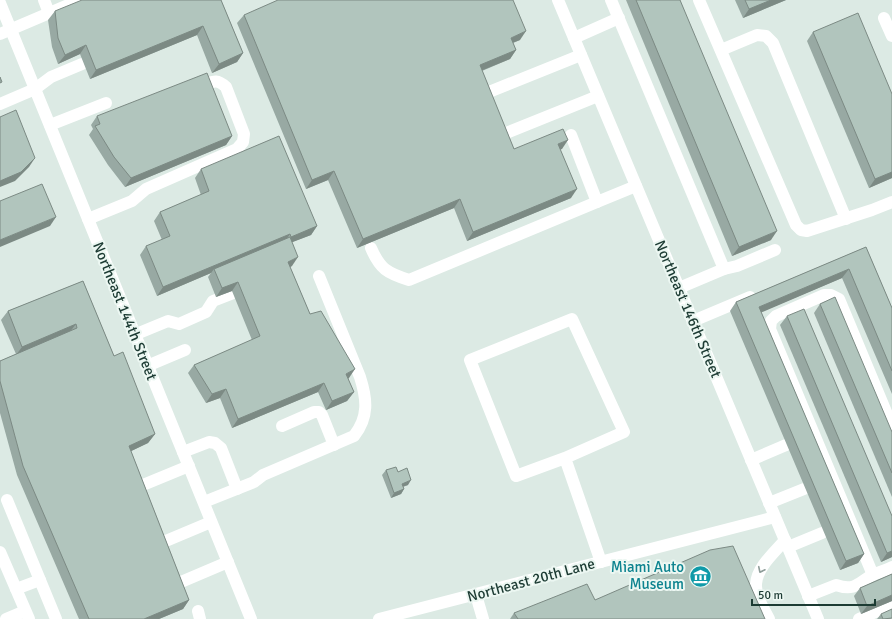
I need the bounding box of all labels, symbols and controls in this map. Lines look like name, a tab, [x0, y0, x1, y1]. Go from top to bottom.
street label: Northeast 146th Street	[651, 238, 725, 380]
street label: Northeast 144th Street	[89, 239, 161, 383]
street label: Northeast 20th Lane	[465, 554, 597, 606]
place label: Miami Auto Museum	[611, 558, 684, 593]
museum icon: Miami Auto Museum	[687, 563, 713, 589]
one-way arrow	[758, 566, 766, 574]
scale bar	[752, 581, 875, 607]
text: 50 m	[758, 588, 783, 603]

